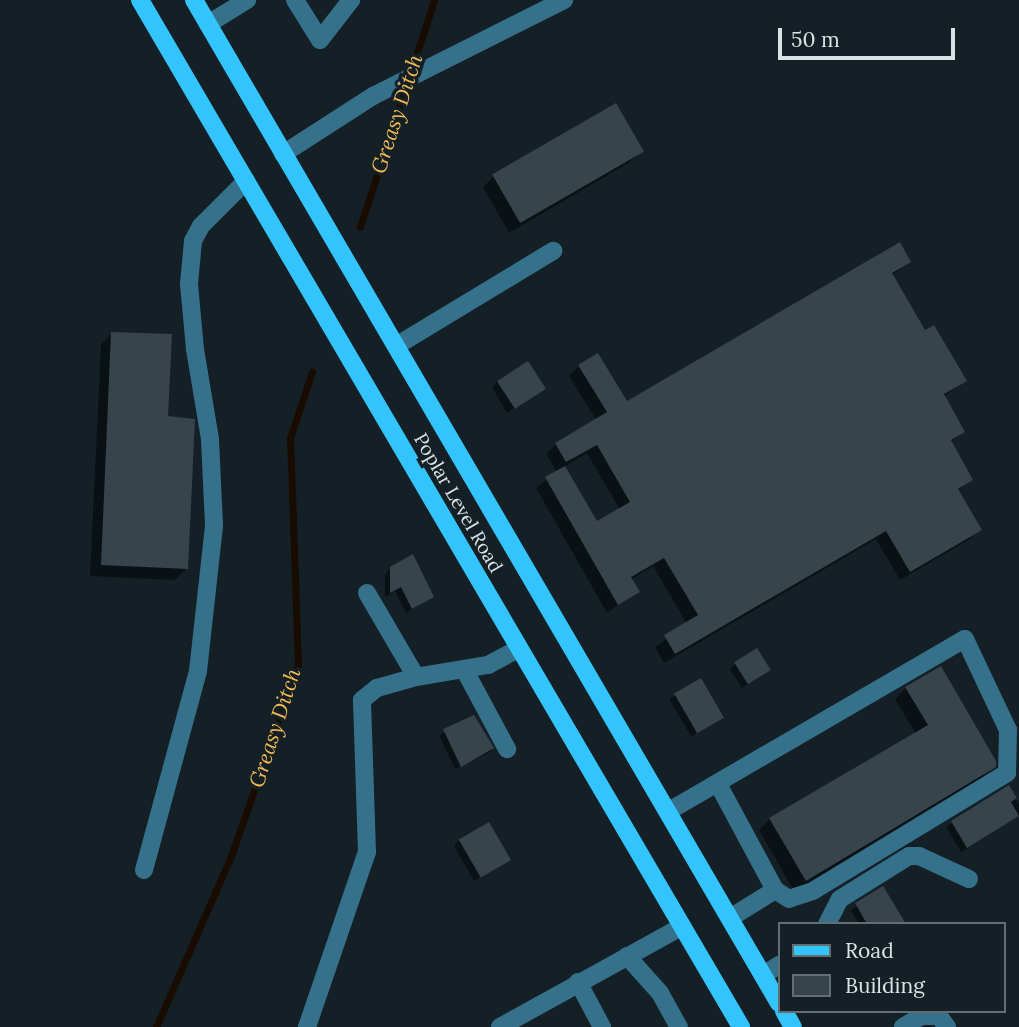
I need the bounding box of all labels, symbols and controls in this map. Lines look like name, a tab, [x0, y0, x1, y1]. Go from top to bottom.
scale bar	[781, 14, 958, 58]
text: 50 m	[791, 26, 840, 53]
water label: Greasy Ditch	[366, 51, 428, 177]
street label: Poplar Level Road	[409, 429, 507, 577]
water label: Greasy Ditch	[244, 665, 306, 791]
legend	[778, 922, 1005, 1013]
text: Road	[845, 937, 894, 964]
text: Building	[845, 972, 925, 999]

